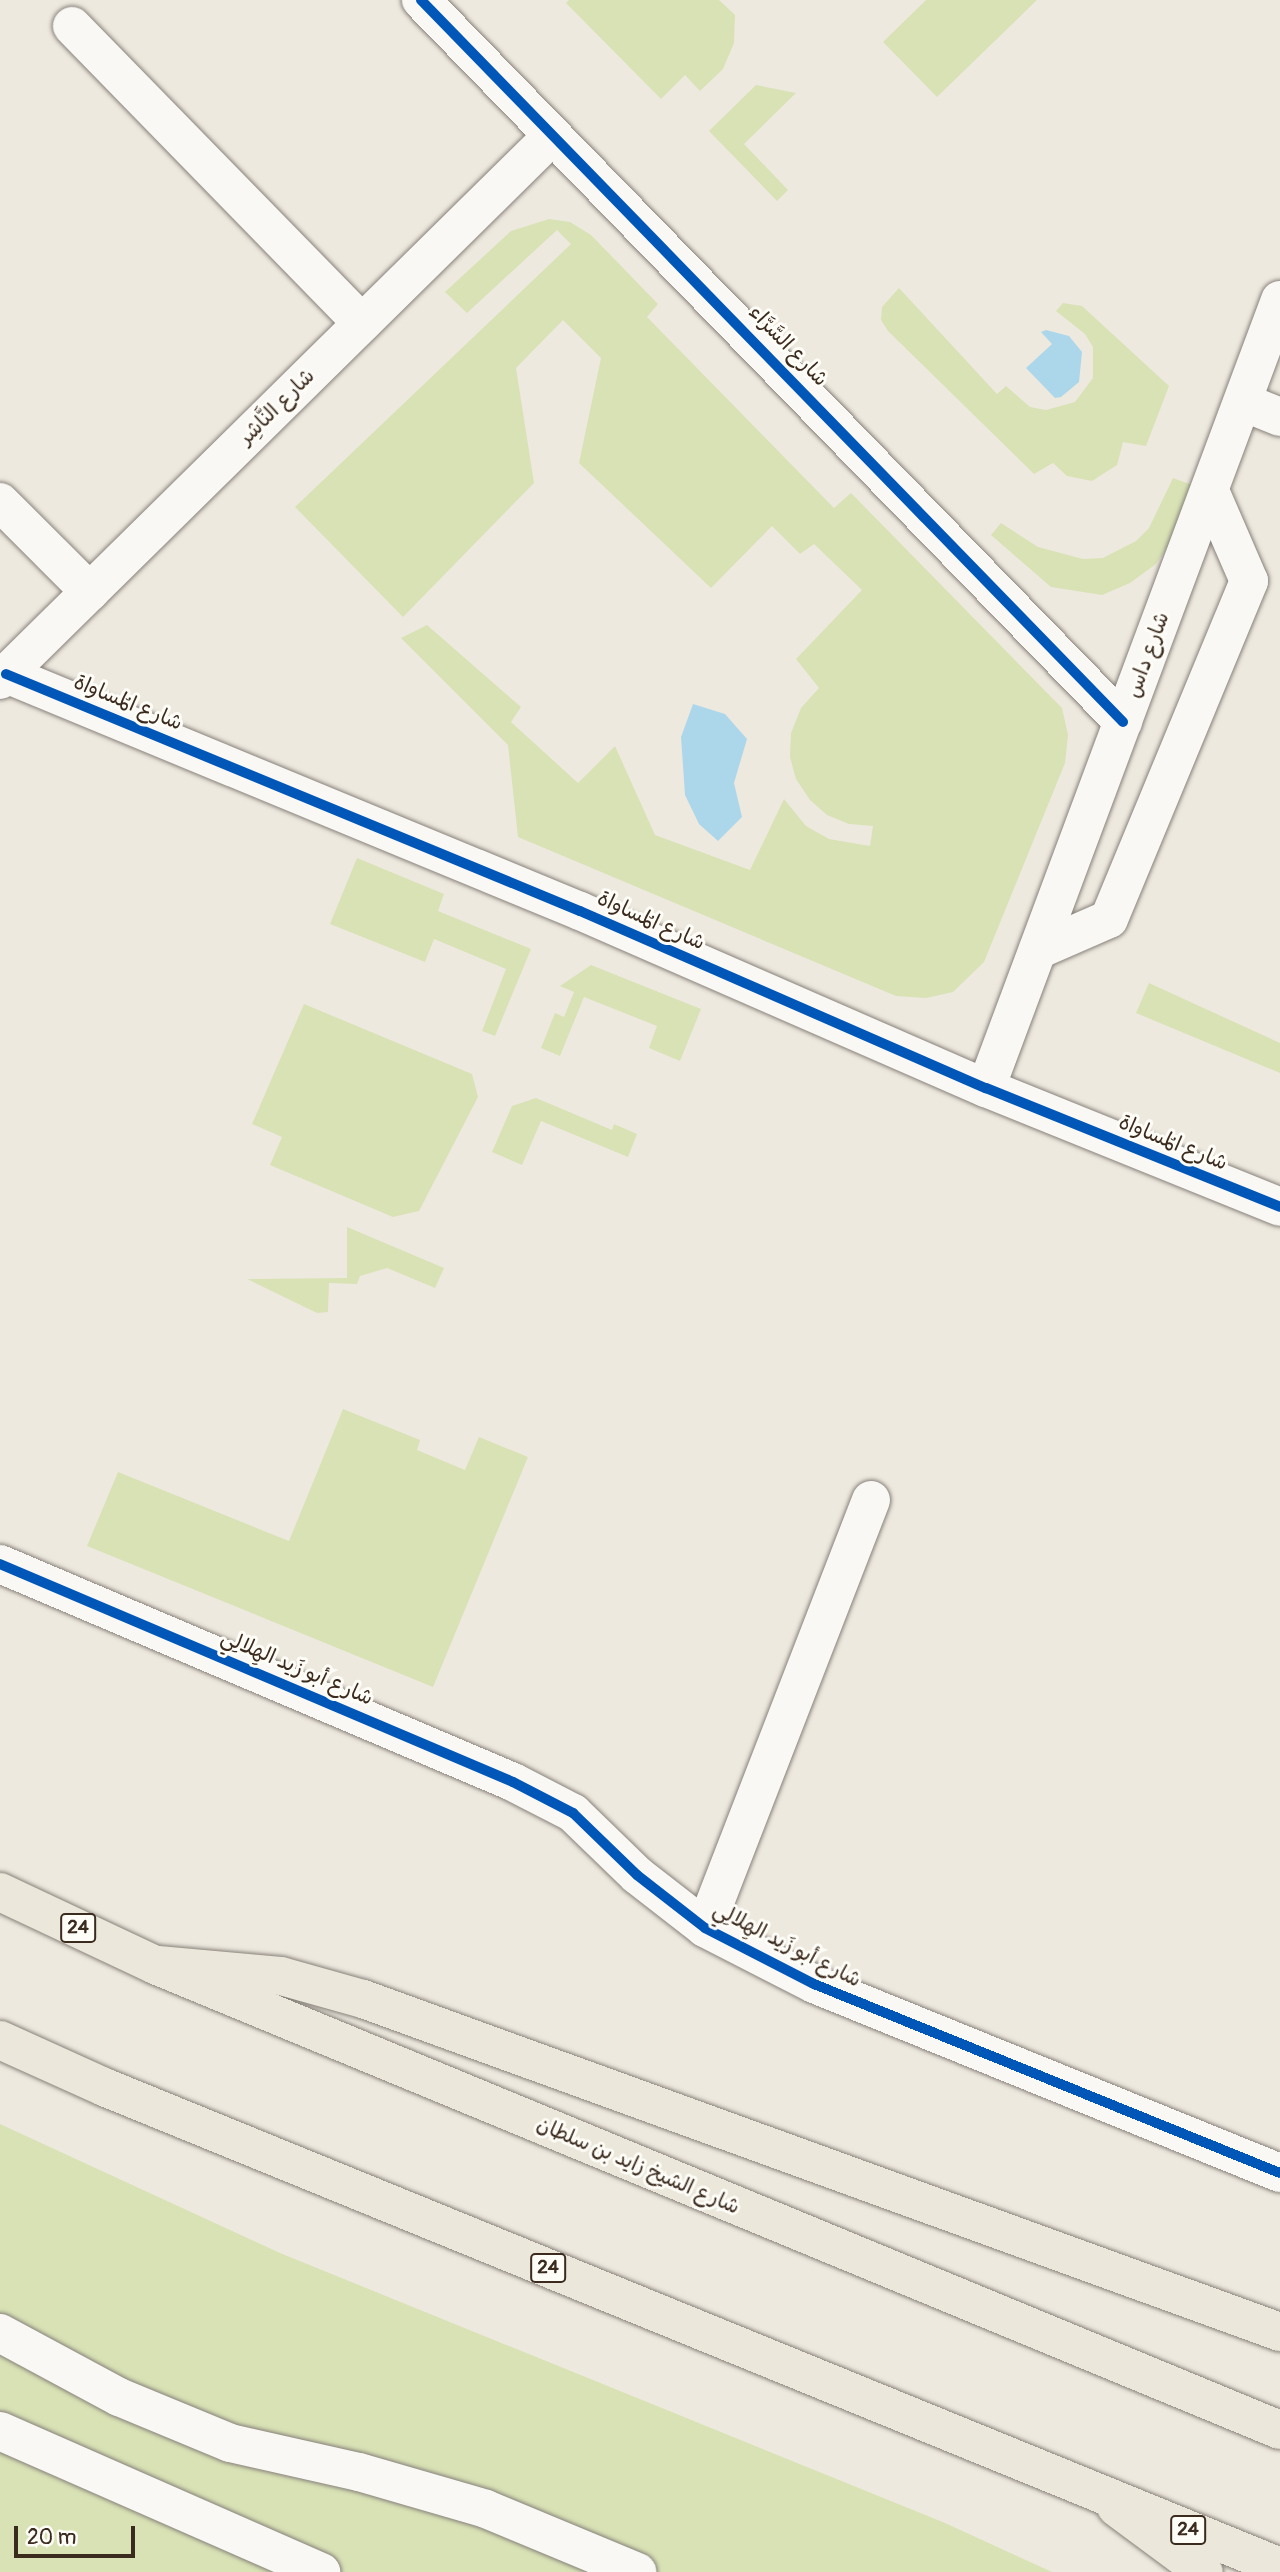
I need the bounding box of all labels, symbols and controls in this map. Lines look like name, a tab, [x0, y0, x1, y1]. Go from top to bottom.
street label: شارع السَّرَّاء	[743, 300, 833, 392]
street label: شارع النَّاشِر	[234, 364, 320, 450]
street label: شارع داس	[1121, 609, 1175, 701]
street label: شارع المُساواة	[70, 670, 186, 736]
street label: شارع المُساواة	[593, 886, 709, 956]
street label: شارع المُساواة	[1115, 1110, 1231, 1176]
street label: شارع أبو زَيد الهِلالِي	[217, 1625, 377, 1711]
street label: شارع أبو زَيد الهِلالِي	[709, 1897, 865, 1993]
road number: 24	[59, 1912, 97, 1944]
street label: شارع الشيخ زايد بن سلطان	[533, 2112, 743, 2220]
road number: 24	[529, 2252, 567, 2284]
scale bar	[18, 2512, 138, 2556]
road number: 24	[1169, 2514, 1207, 2546]
text: 20 m	[27, 2524, 76, 2551]

